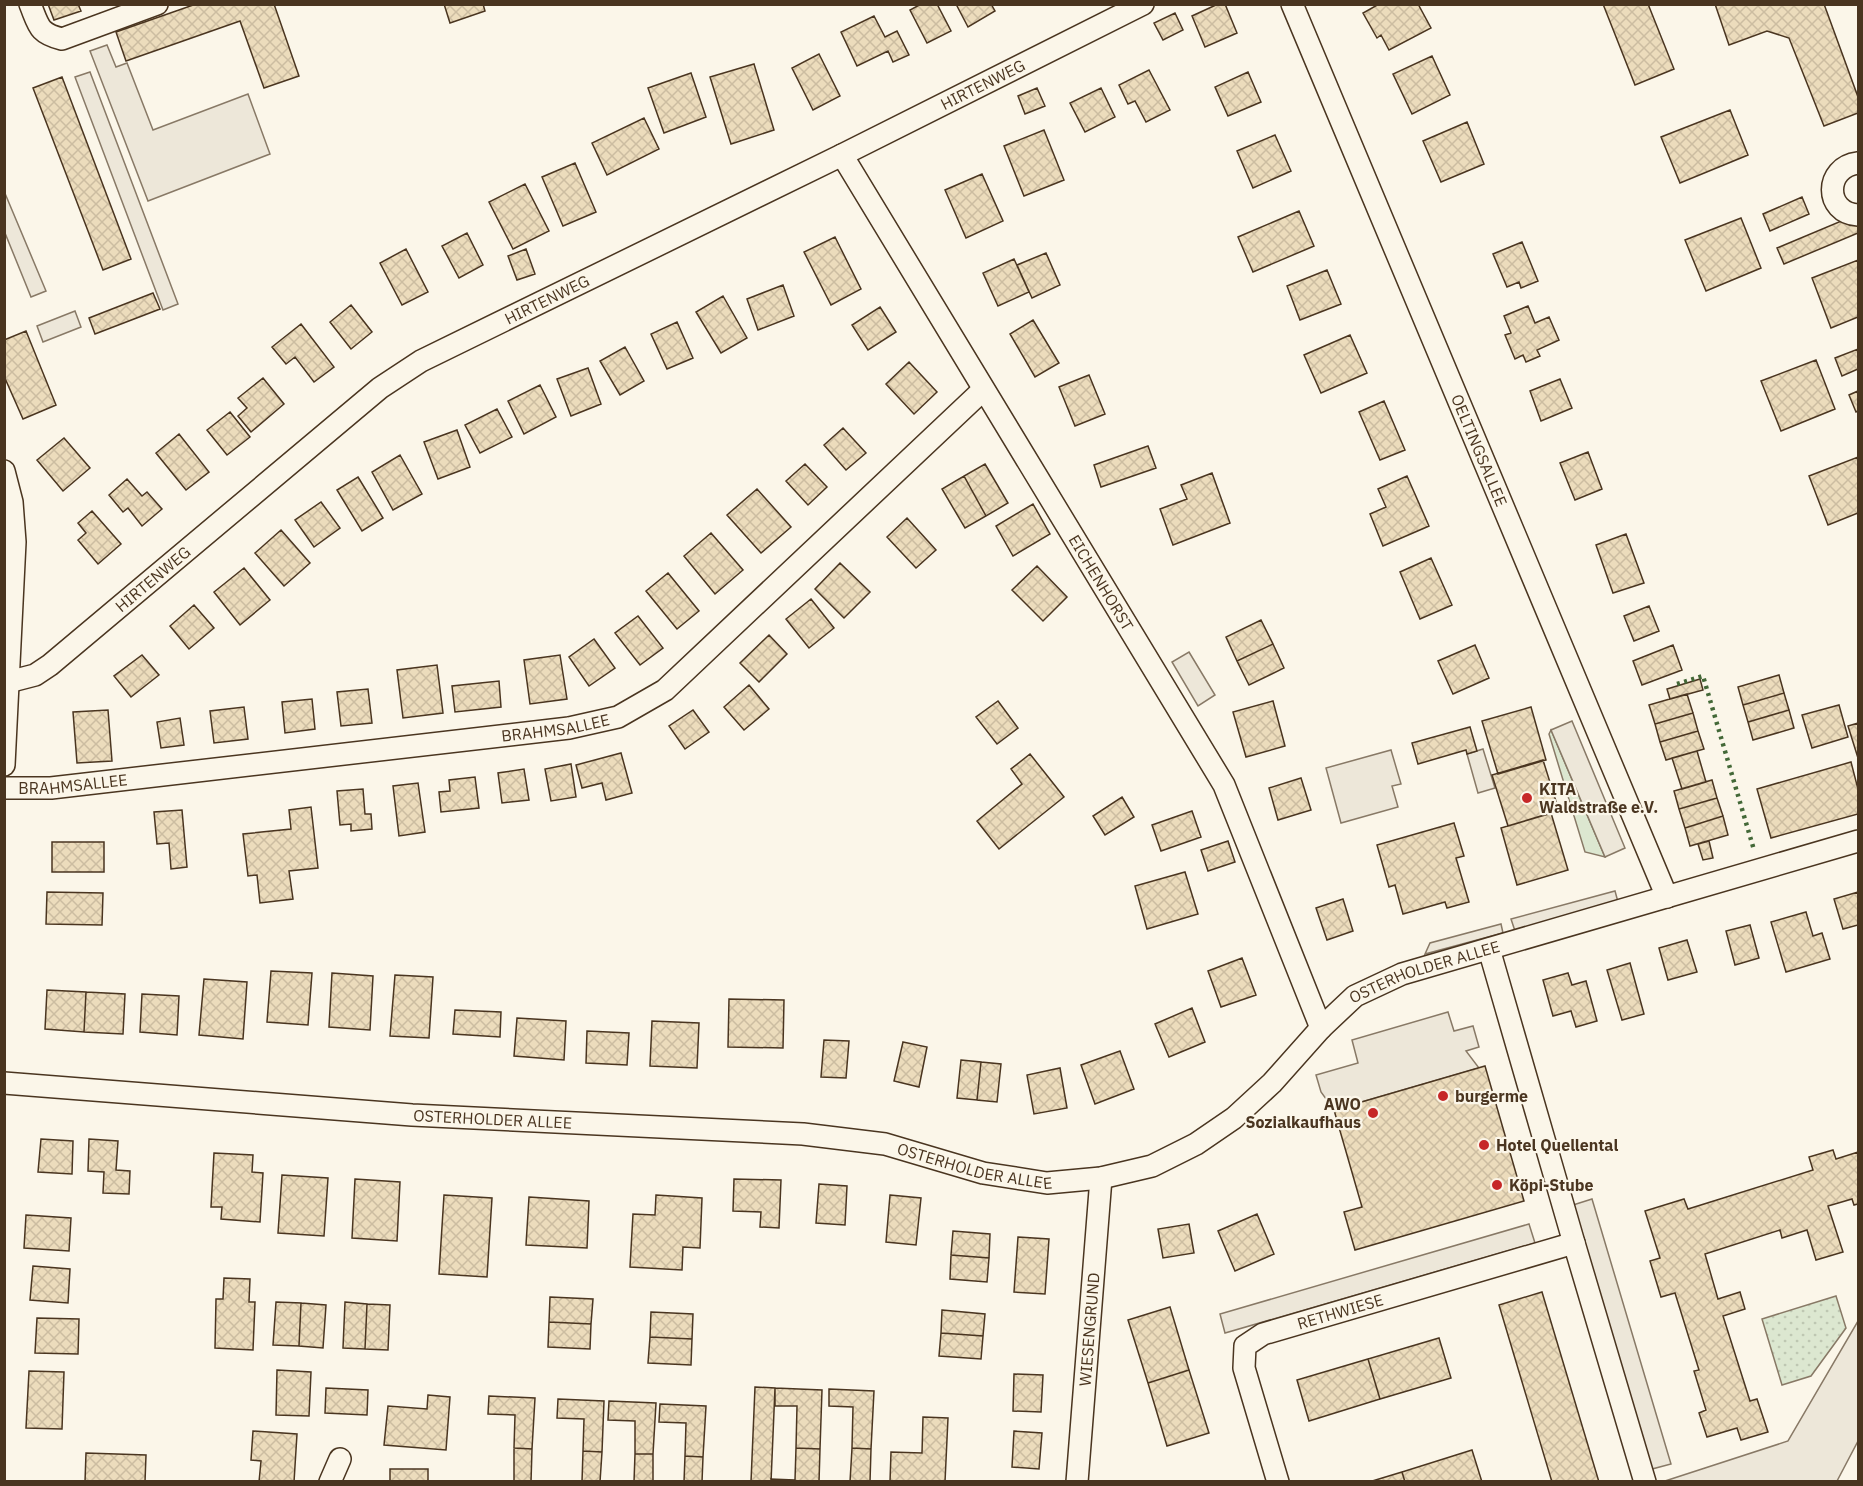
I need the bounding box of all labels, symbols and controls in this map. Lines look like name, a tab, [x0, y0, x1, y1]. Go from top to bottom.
street label: HIRTENWEG	[937, 55, 1028, 114]
street label: HIRTENWEG	[501, 270, 593, 329]
street label: OELTINGSALLEE	[1447, 391, 1512, 509]
street label: EICHENHORST	[1064, 531, 1138, 634]
street label: HIRTENWEG	[111, 542, 194, 616]
street label: BRAHMSALLEE	[500, 709, 612, 746]
street label: BRAHMSALLEE	[18, 769, 128, 798]
place label: KITA Waldstraße e.V.	[1539, 779, 1658, 817]
marker: KITA Waldstraße e.V.	[1520, 791, 1534, 805]
street label: OSTERHOLDER ALLEE	[1346, 936, 1502, 1007]
place label: burgerme	[1455, 1086, 1528, 1106]
marker: burgerme	[1436, 1089, 1450, 1103]
place label: AWO Sozialkaufhaus	[1245, 1094, 1361, 1132]
street label: OSTERHOLDER ALLEE	[413, 1105, 573, 1133]
marker: AWO Sozialkaufhaus	[1366, 1106, 1380, 1120]
place label: Hotel Quellental	[1496, 1135, 1618, 1155]
street label: OSTERHOLDER ALLEE	[895, 1138, 1053, 1193]
marker: Hotel Quellental	[1477, 1138, 1491, 1152]
place label: Köpi-Stube	[1509, 1175, 1593, 1195]
marker: Köpi-Stube	[1490, 1178, 1504, 1192]
street label: WIESENGRUND	[1075, 1272, 1103, 1387]
street label: RETHWIESE	[1295, 1289, 1386, 1333]

